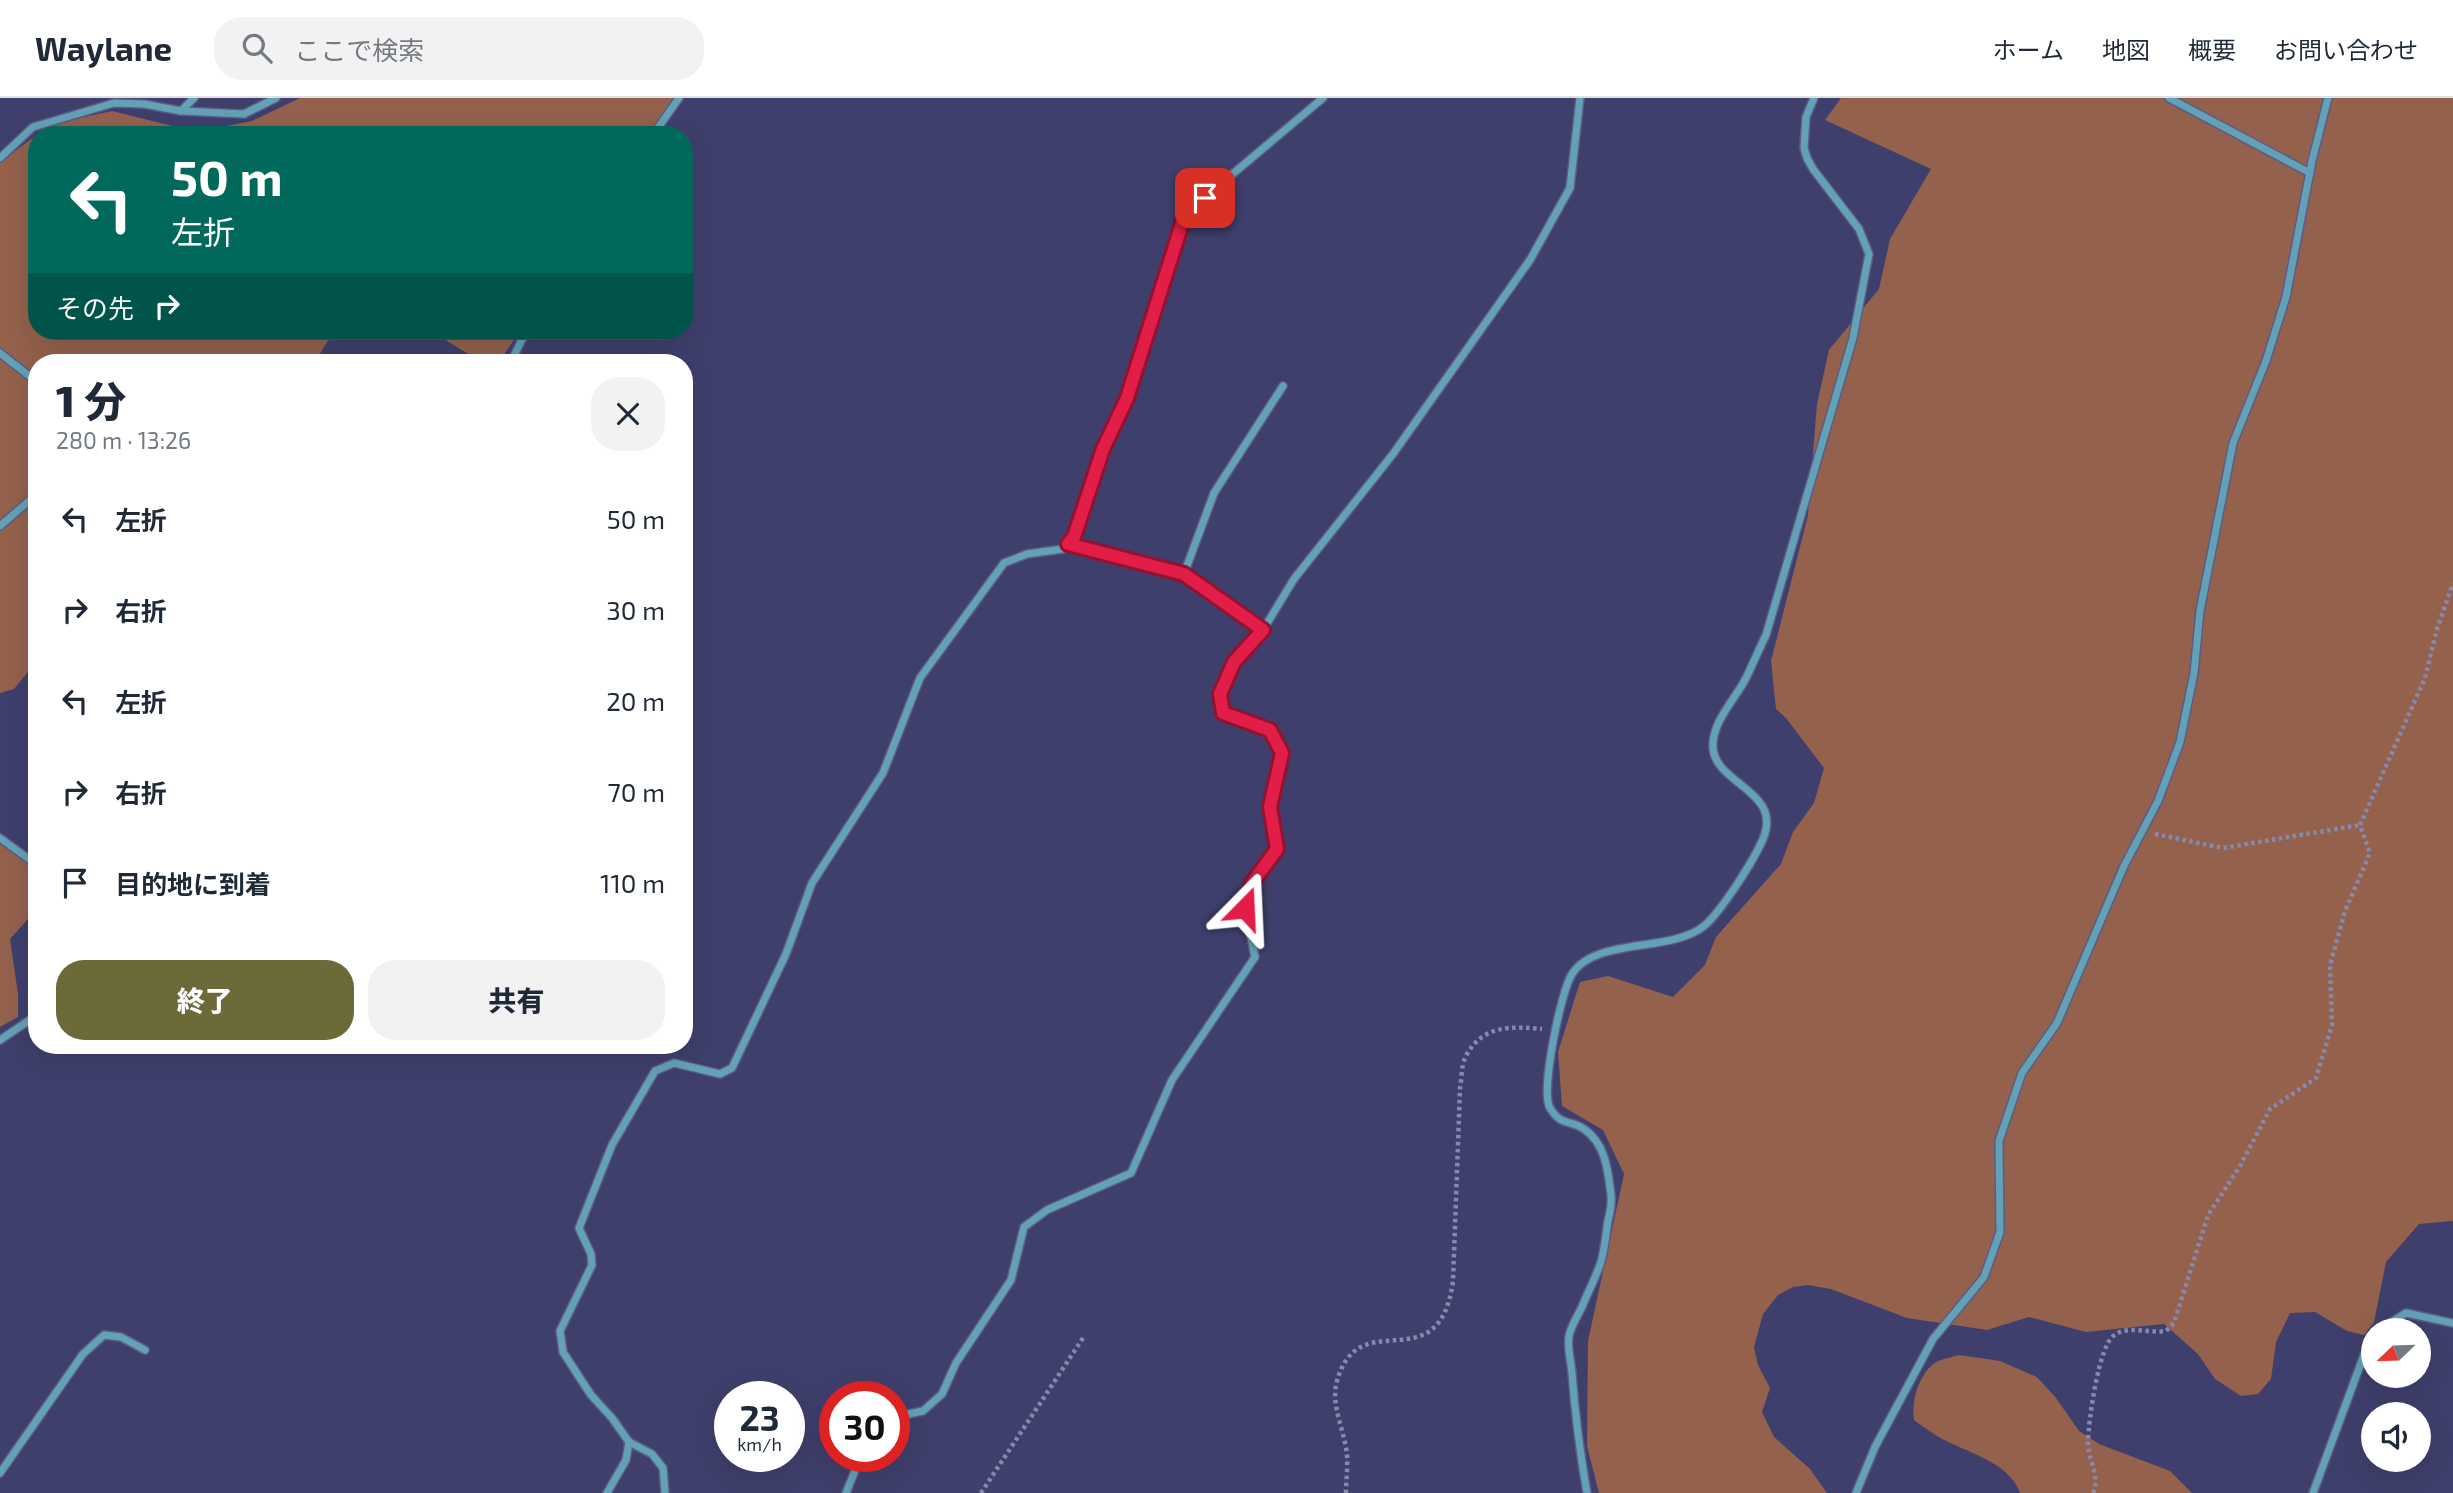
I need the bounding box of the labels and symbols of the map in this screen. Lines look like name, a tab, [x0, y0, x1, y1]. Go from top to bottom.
pin	[1175, 168, 1235, 228]
position arrow	[1208, 871, 1282, 945]
north arrow	[2361, 1318, 2431, 1388]
speed limit sign: 30	[819, 1381, 910, 1472]

